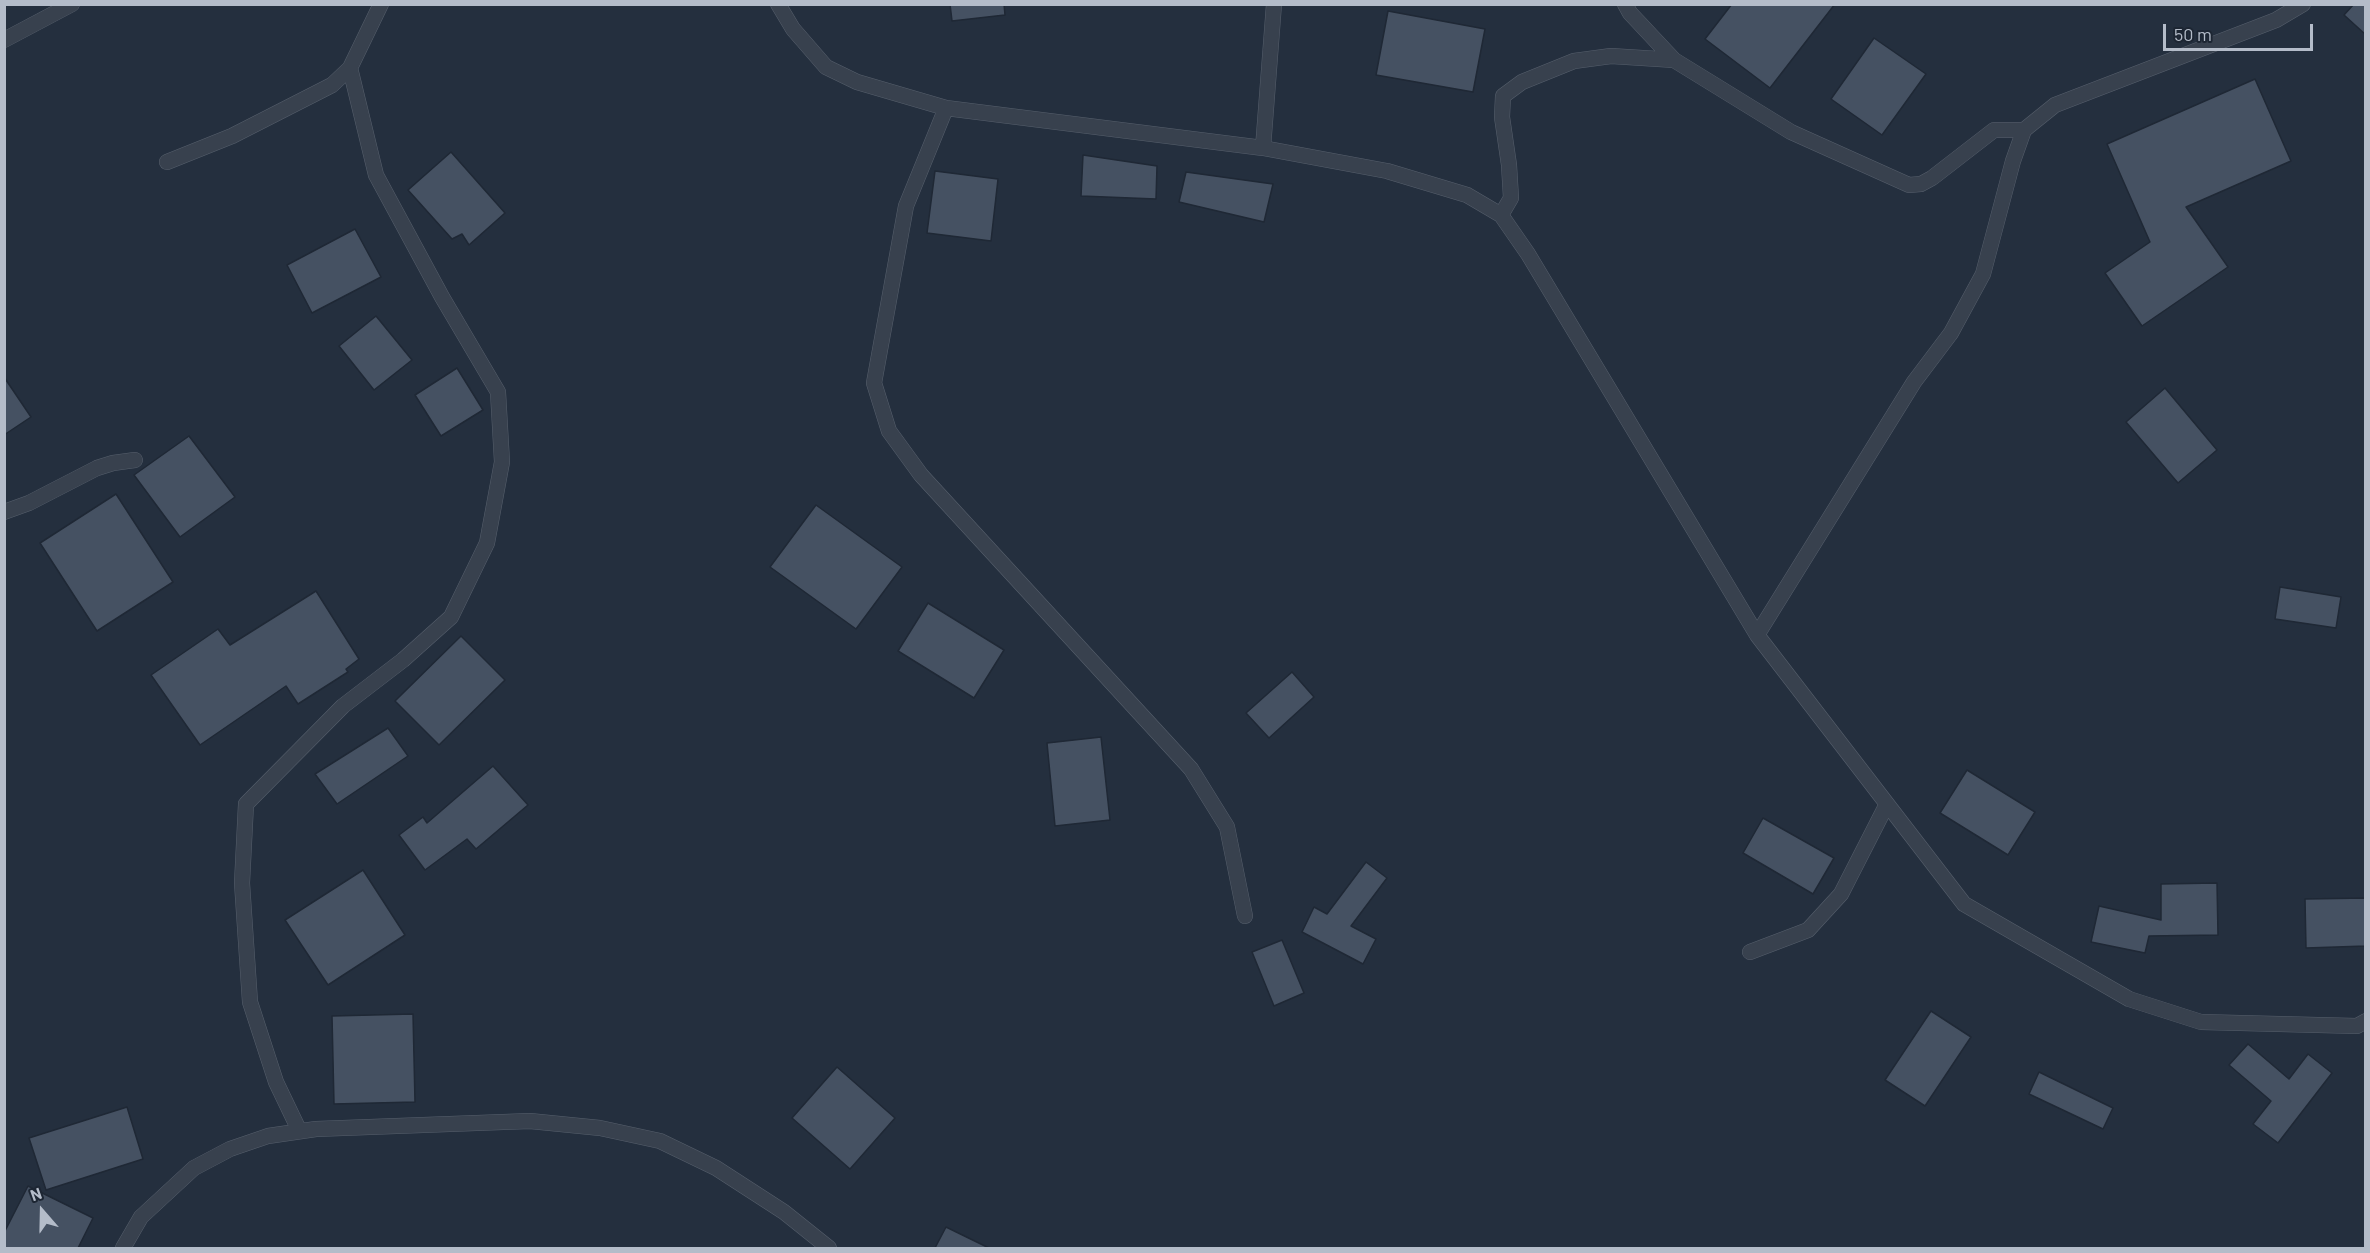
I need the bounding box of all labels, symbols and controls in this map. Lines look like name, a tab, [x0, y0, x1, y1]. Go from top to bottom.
scale bar	[2166, 12, 2316, 50]
text: 50 m	[2174, 23, 2212, 45]
north arrow	[12, 1181, 72, 1241]
text: N	[27, 1183, 44, 1204]

